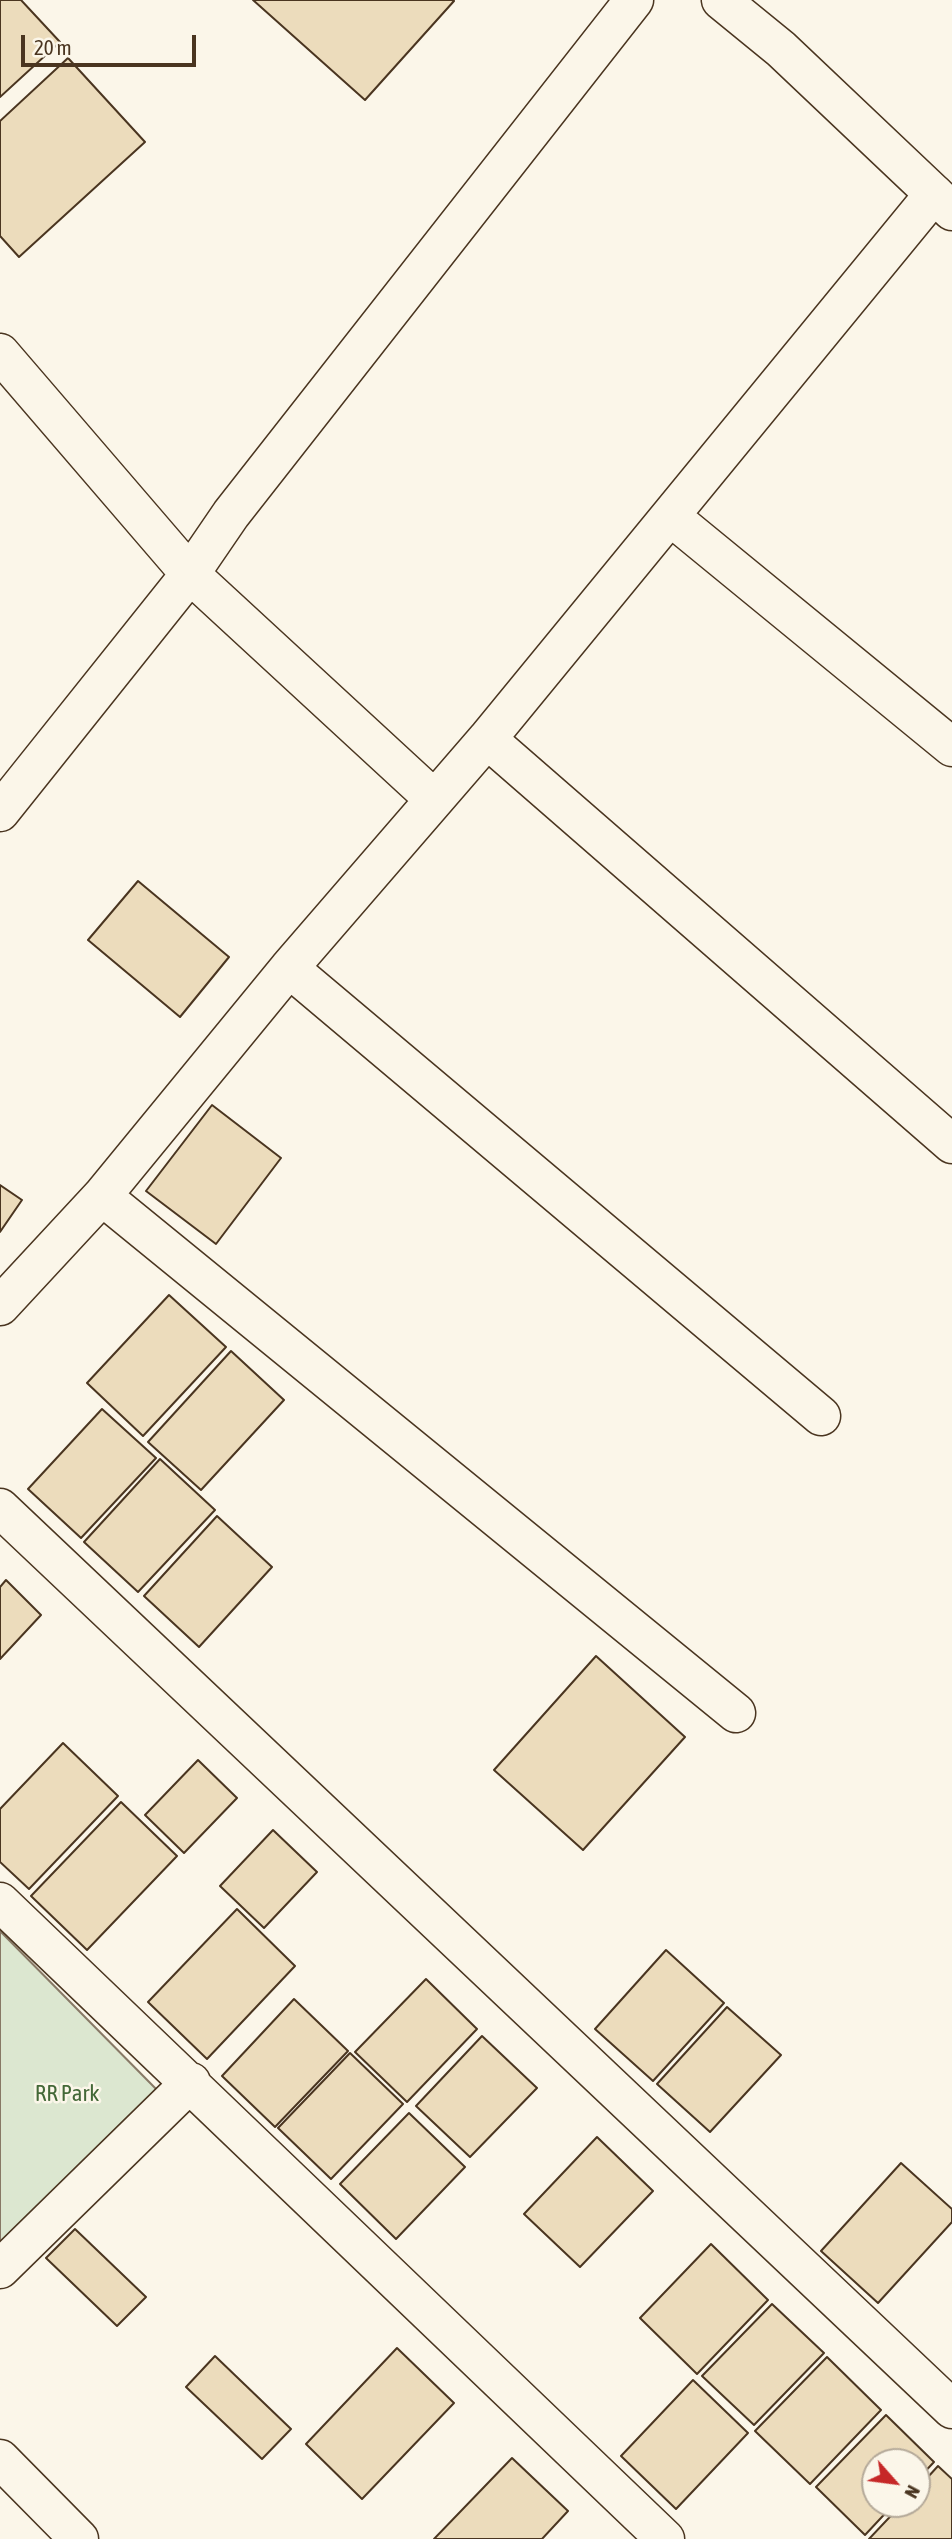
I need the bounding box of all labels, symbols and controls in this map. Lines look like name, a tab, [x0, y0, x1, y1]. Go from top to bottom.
scale bar	[24, 21, 200, 65]
text: 20 m	[34, 35, 72, 59]
park label: RR Park	[35, 2080, 99, 2108]
north arrow	[861, 2448, 931, 2518]
text: N	[900, 2482, 925, 2502]

